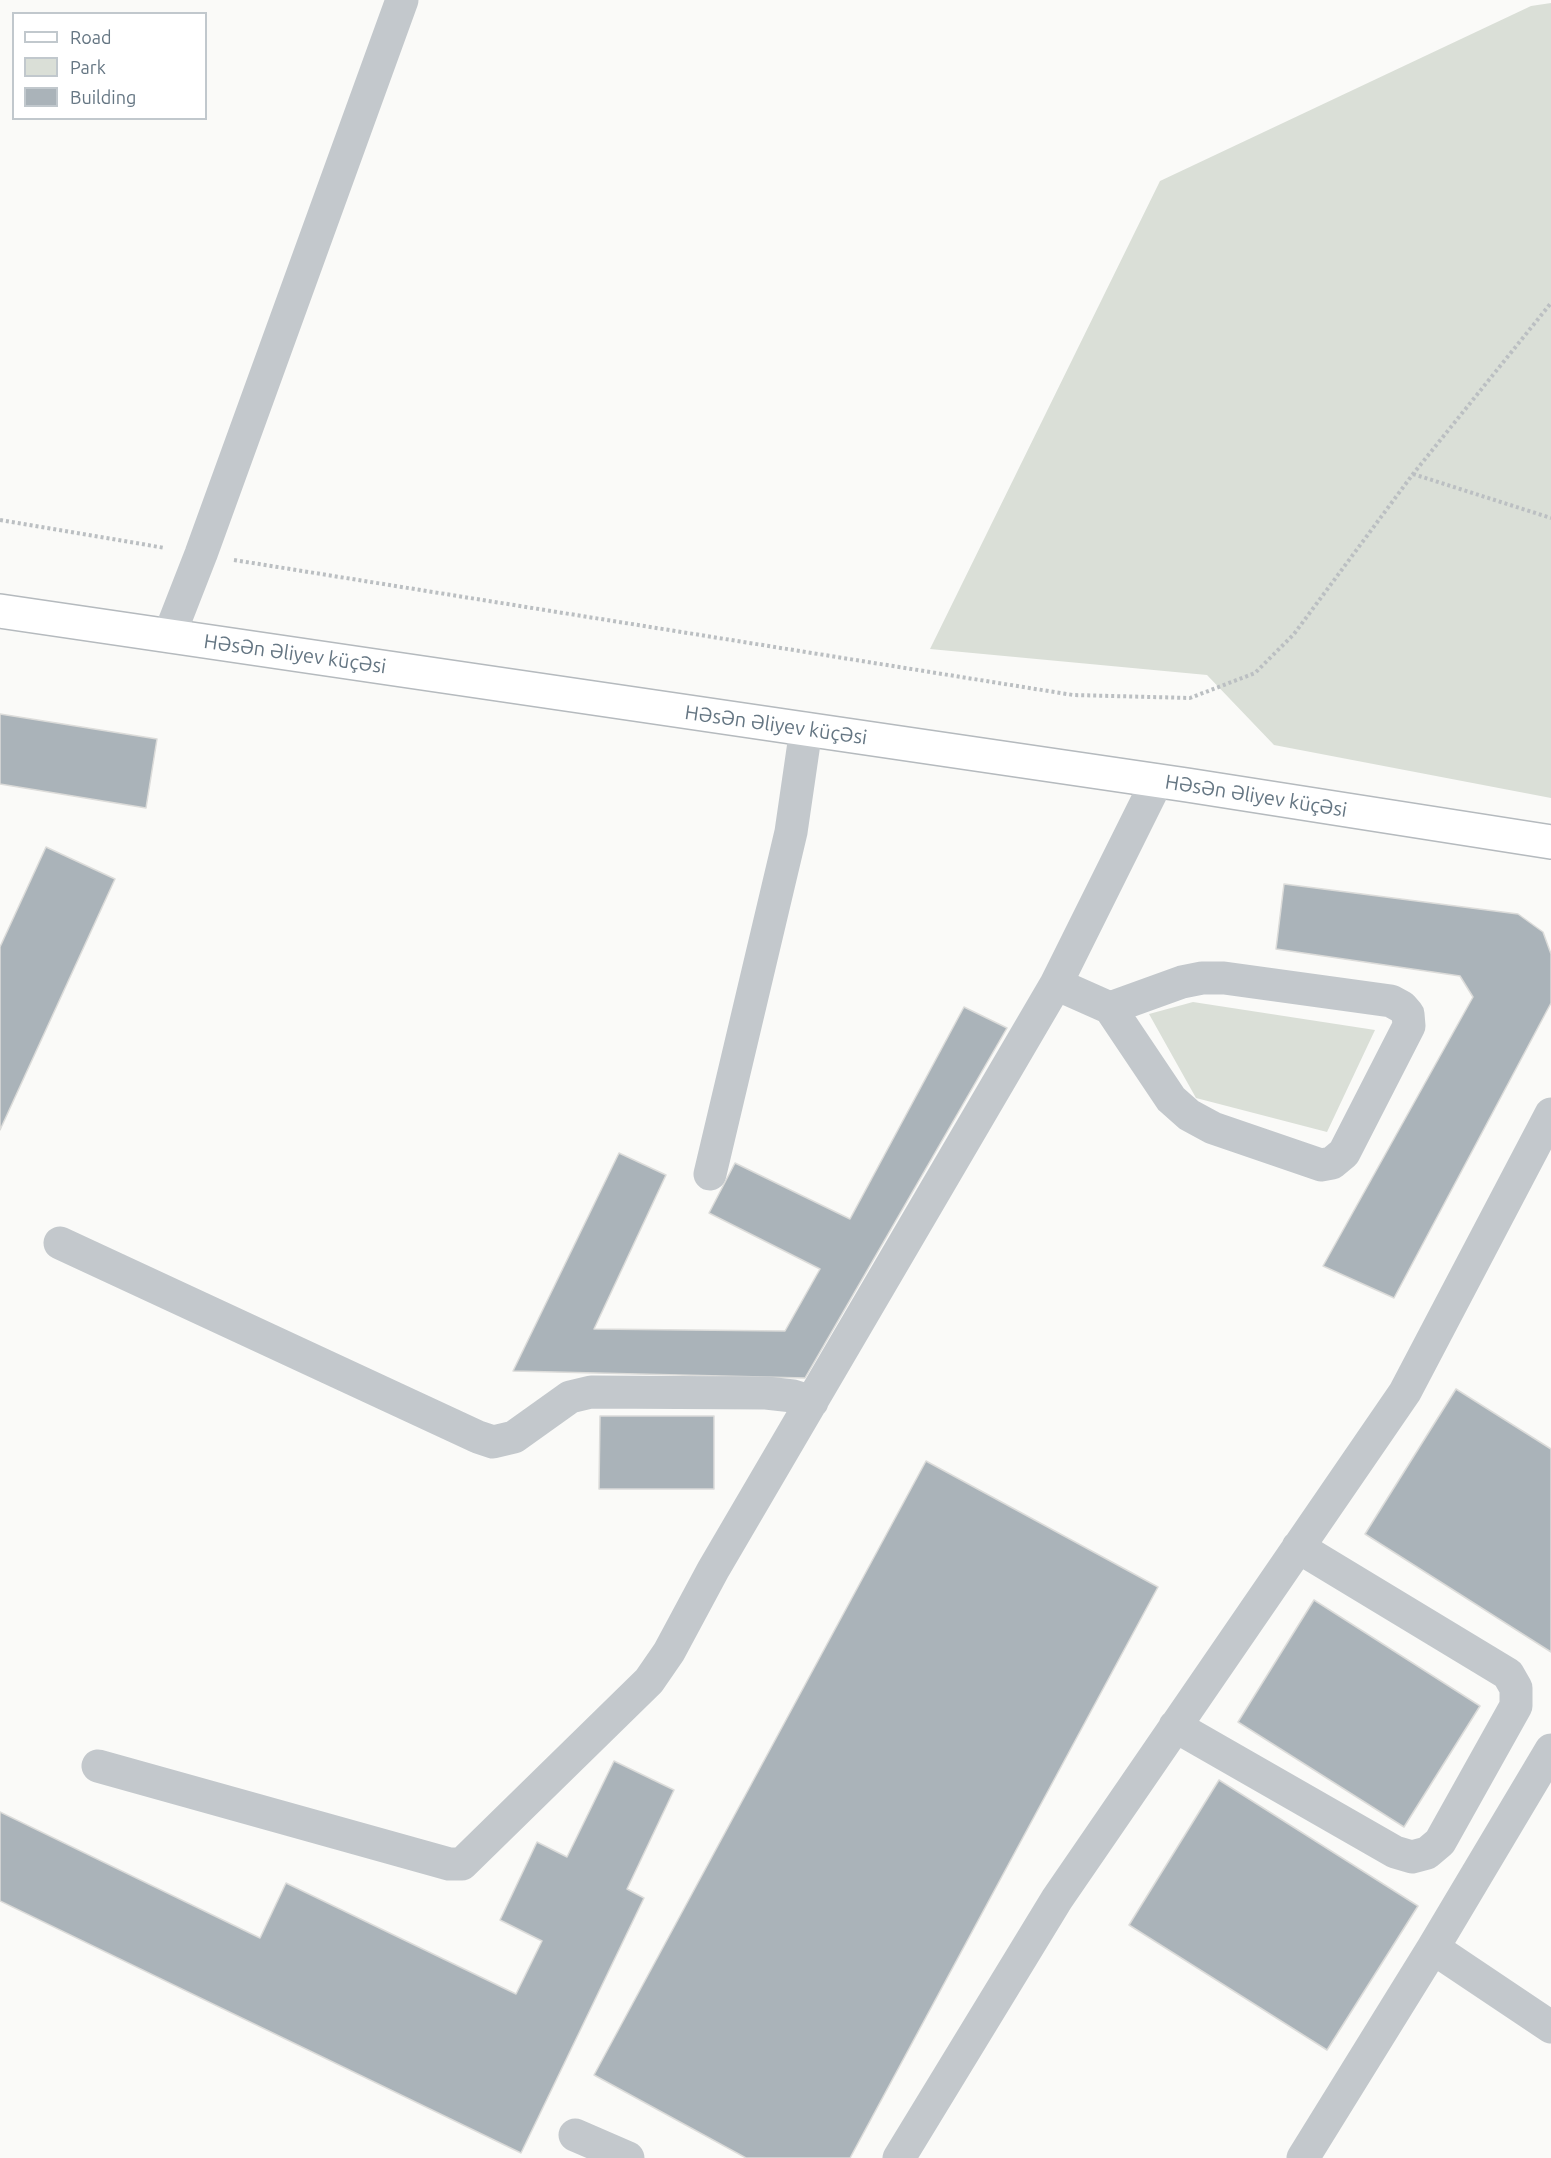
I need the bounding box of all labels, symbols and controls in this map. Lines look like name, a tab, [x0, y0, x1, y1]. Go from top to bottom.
legend	[12, 12, 207, 120]
text: Road	[70, 27, 112, 47]
text: Park	[70, 57, 106, 77]
text: Building	[70, 87, 136, 107]
street label: Həsən Əliyev küçəsi	[202, 629, 388, 679]
street label: Həsən Əliyev küçəsi	[683, 700, 869, 750]
street label: Həsən Əliyev küçəsi	[1163, 770, 1349, 822]

